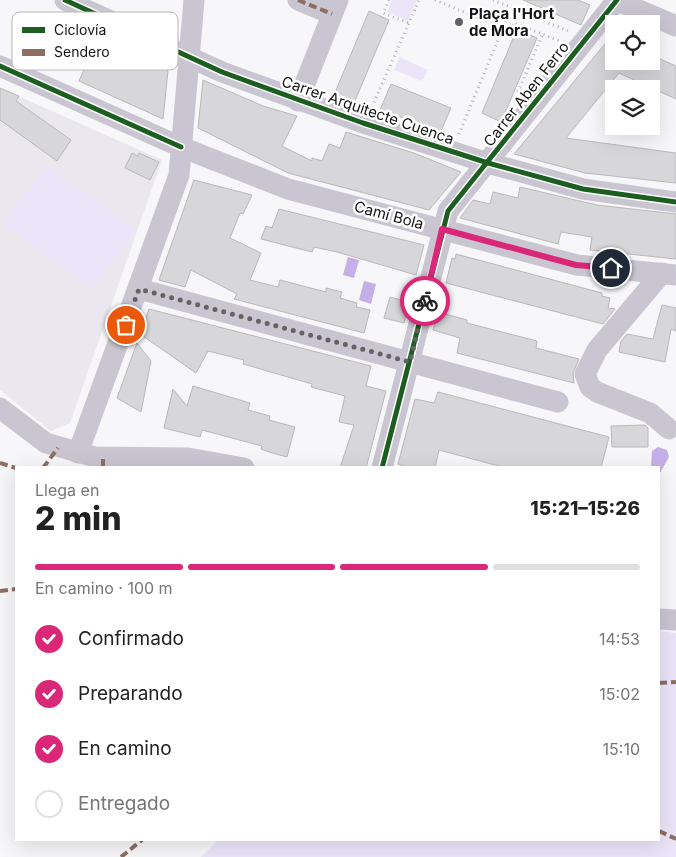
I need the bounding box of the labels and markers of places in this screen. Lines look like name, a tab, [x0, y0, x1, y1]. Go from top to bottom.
place label: Plaça l'Hort de Mora	[469, 4, 555, 40]
marker: Plaça l'Hort de Mora	[453, 16, 465, 28]
pin	[590, 247, 632, 289]
pin	[105, 304, 147, 346]

